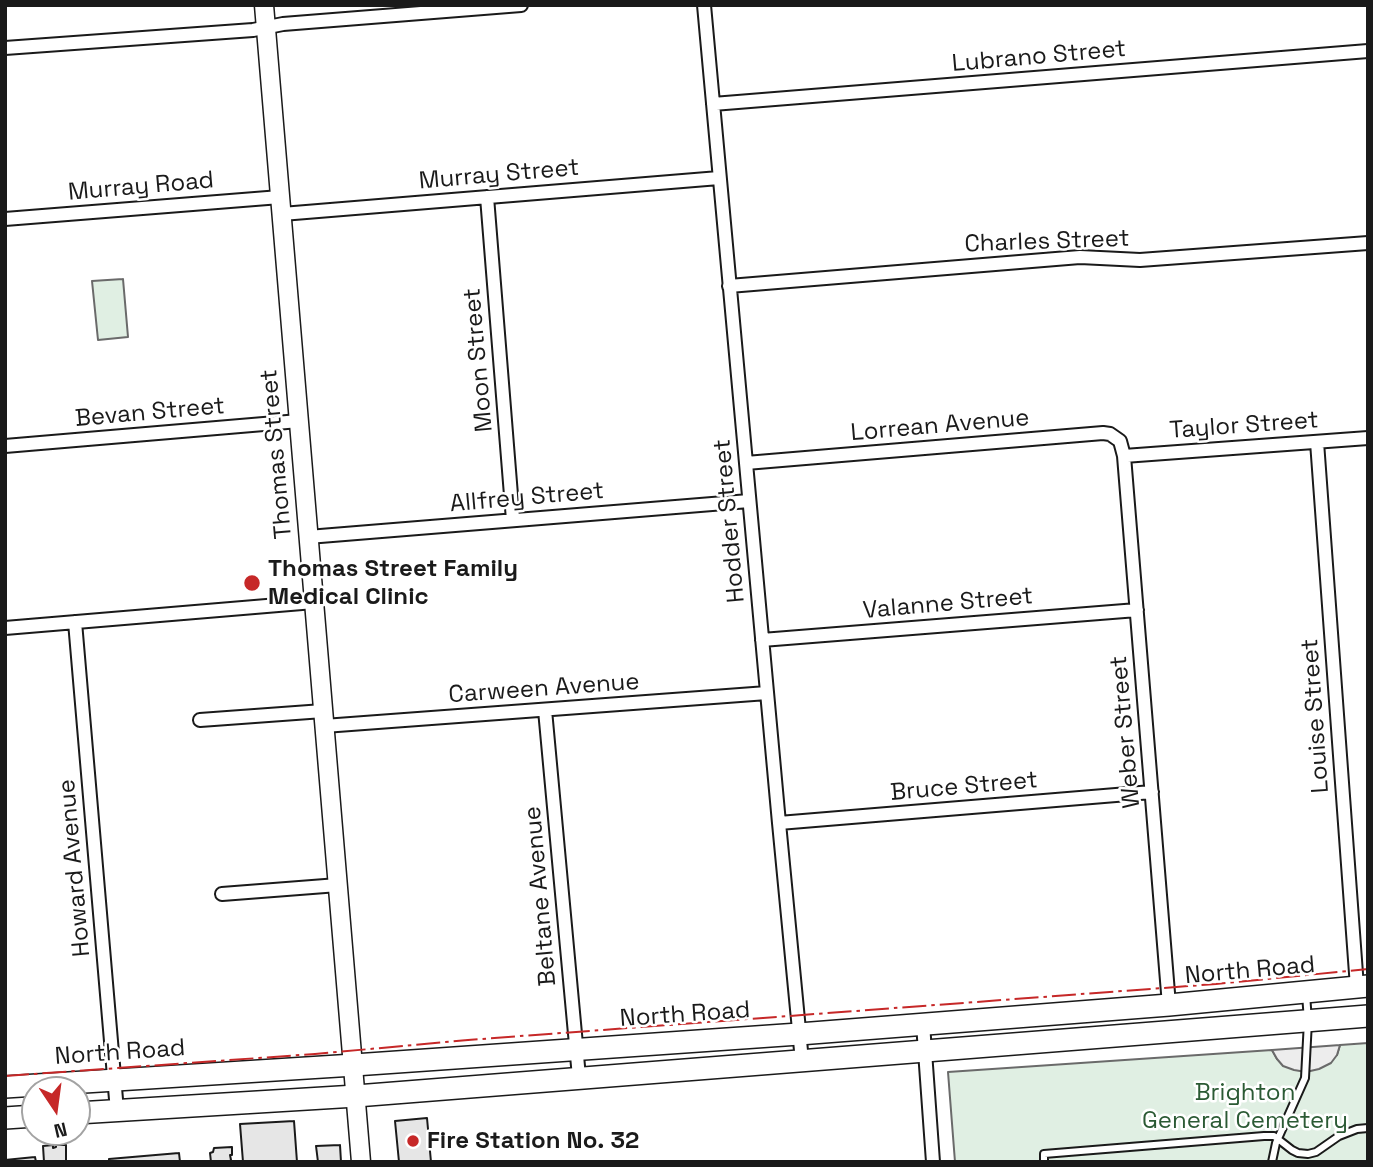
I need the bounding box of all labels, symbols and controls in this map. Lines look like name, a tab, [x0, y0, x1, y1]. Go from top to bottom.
street label: Lubrano Street	[951, 35, 1127, 79]
street label: Murray Street	[418, 154, 580, 196]
street label: Murray Road	[67, 166, 215, 208]
street label: Charles Street	[964, 225, 1130, 259]
street label: Moon Street	[458, 287, 500, 433]
street label: Thomas Street	[255, 368, 299, 540]
street label: Bevan Street	[74, 392, 226, 434]
street label: Lorrean Avenue	[850, 404, 1030, 448]
street label: Taylor Street	[1168, 406, 1320, 446]
street label: Hodder Street	[708, 438, 752, 604]
street label: Allfrey Street	[449, 477, 605, 519]
place label: Thomas Street Family Medical Clinic	[268, 555, 518, 611]
marker: Thomas Street Family Medical Clinic	[242, 573, 262, 593]
street label: Valanne Street	[862, 582, 1034, 626]
street label: Louise Street	[1296, 638, 1336, 794]
street label: Weber Street	[1105, 654, 1147, 810]
street label: Carween Avenue	[448, 668, 640, 710]
street label: Bruce Street	[889, 766, 1039, 808]
street label: Howard Avenue	[53, 778, 97, 958]
street label: Beltane Avenue	[519, 805, 563, 987]
street label: North Road	[1184, 951, 1316, 991]
street label: North Road	[619, 996, 751, 1034]
street label: North Road	[54, 1034, 186, 1072]
north arrow	[21, 1076, 91, 1146]
park label: Brighton General Cemetery	[1142, 1079, 1348, 1135]
text: N	[51, 1116, 69, 1144]
place label: Fire Station No. 32	[427, 1127, 639, 1155]
marker: Fire Station No. 32	[405, 1133, 421, 1149]

